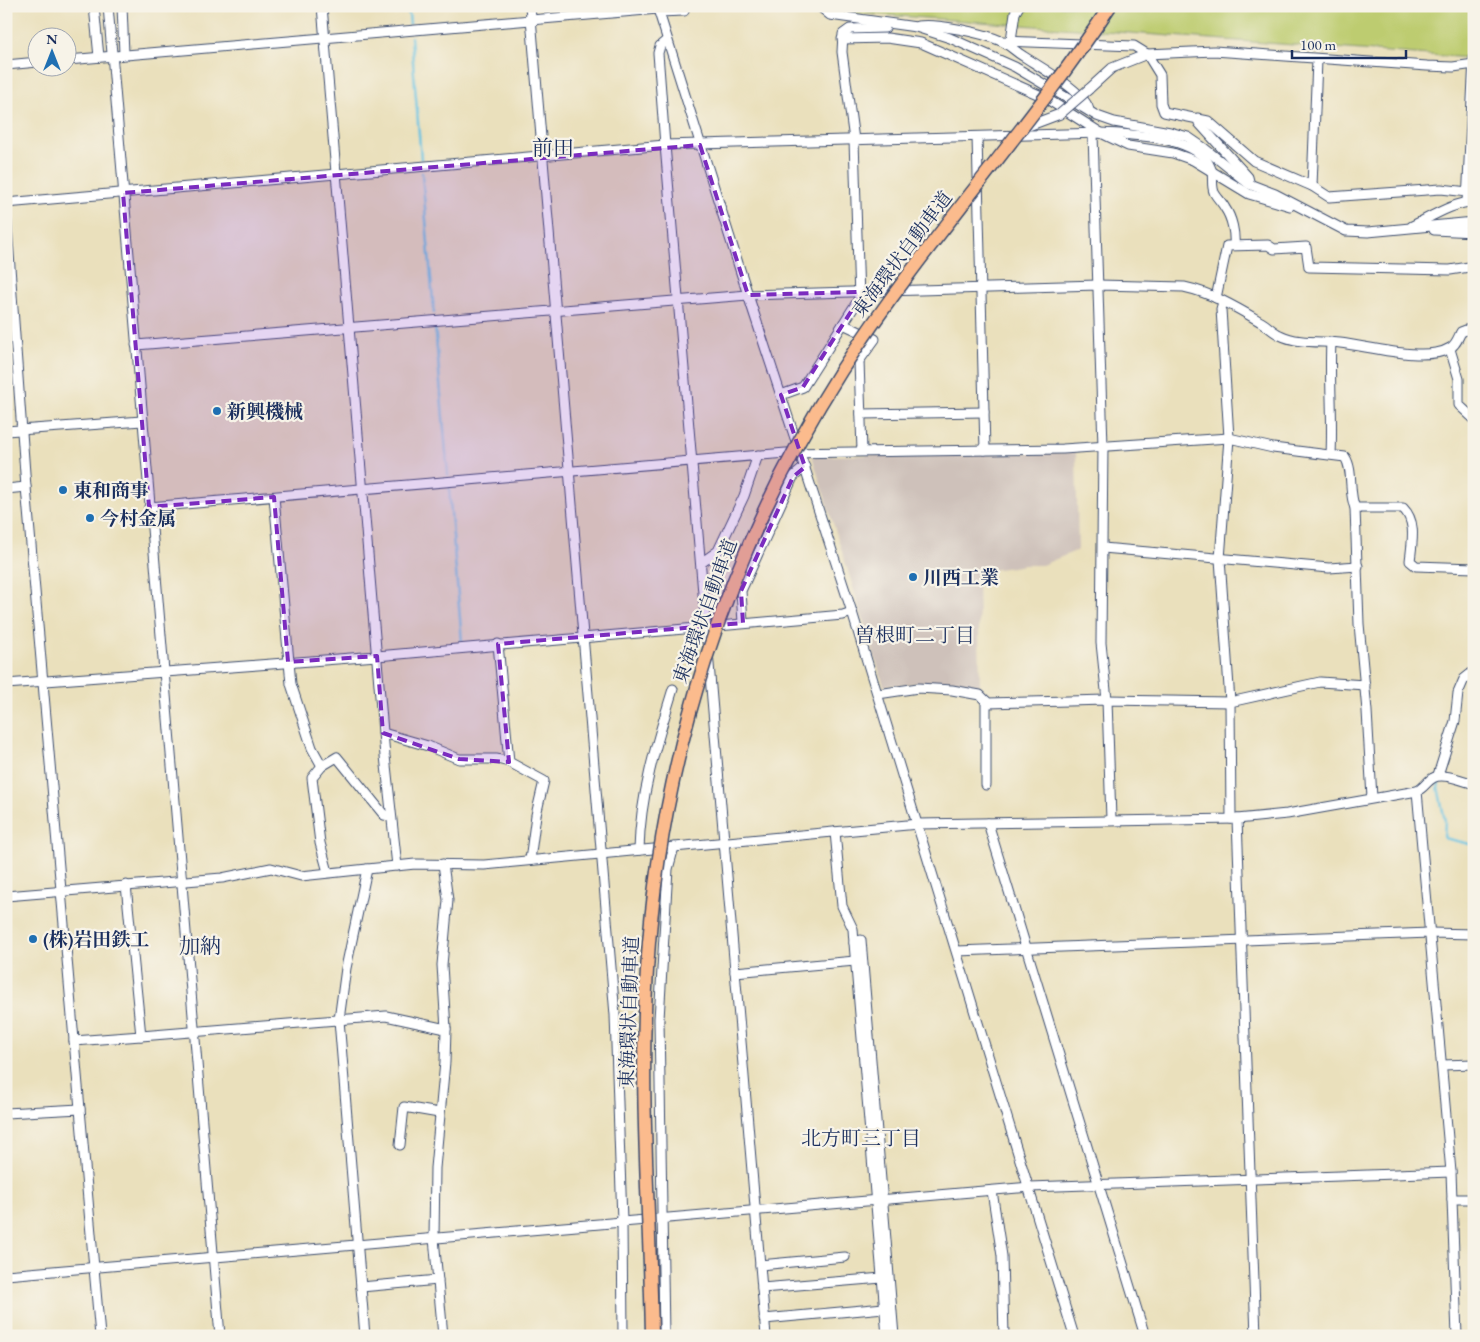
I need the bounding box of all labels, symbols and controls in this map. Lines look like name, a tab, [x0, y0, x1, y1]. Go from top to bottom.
north arrow	[28, 28, 78, 78]
scale bar	[1292, 28, 1406, 60]
text: N	[46, 30, 58, 48]
text: 100 m	[1300, 35, 1337, 54]
district label: 前田	[532, 134, 574, 161]
street label: 東海環状自動車道	[846, 186, 958, 322]
place label: 新興機械	[227, 399, 303, 424]
marker: 新興機械	[211, 405, 223, 417]
place label: 東和商事	[73, 478, 149, 503]
marker: 東和商事	[57, 484, 69, 496]
place label: 今村金属	[100, 506, 176, 531]
marker: 今村金属	[84, 512, 96, 524]
street label: 東海環状自動車道	[667, 535, 743, 687]
place label: 川西工業	[923, 565, 999, 590]
marker: 川西工業	[907, 571, 919, 583]
district label: 曽根町二丁目	[855, 622, 975, 648]
place label: (株)岩田鉄工	[43, 927, 150, 952]
district label: 加納	[179, 932, 221, 959]
marker: (株)岩田鉄工	[27, 933, 39, 945]
street label: 東海環状自動車道	[614, 936, 644, 1088]
district label: 北方町三丁目	[801, 1125, 921, 1151]

